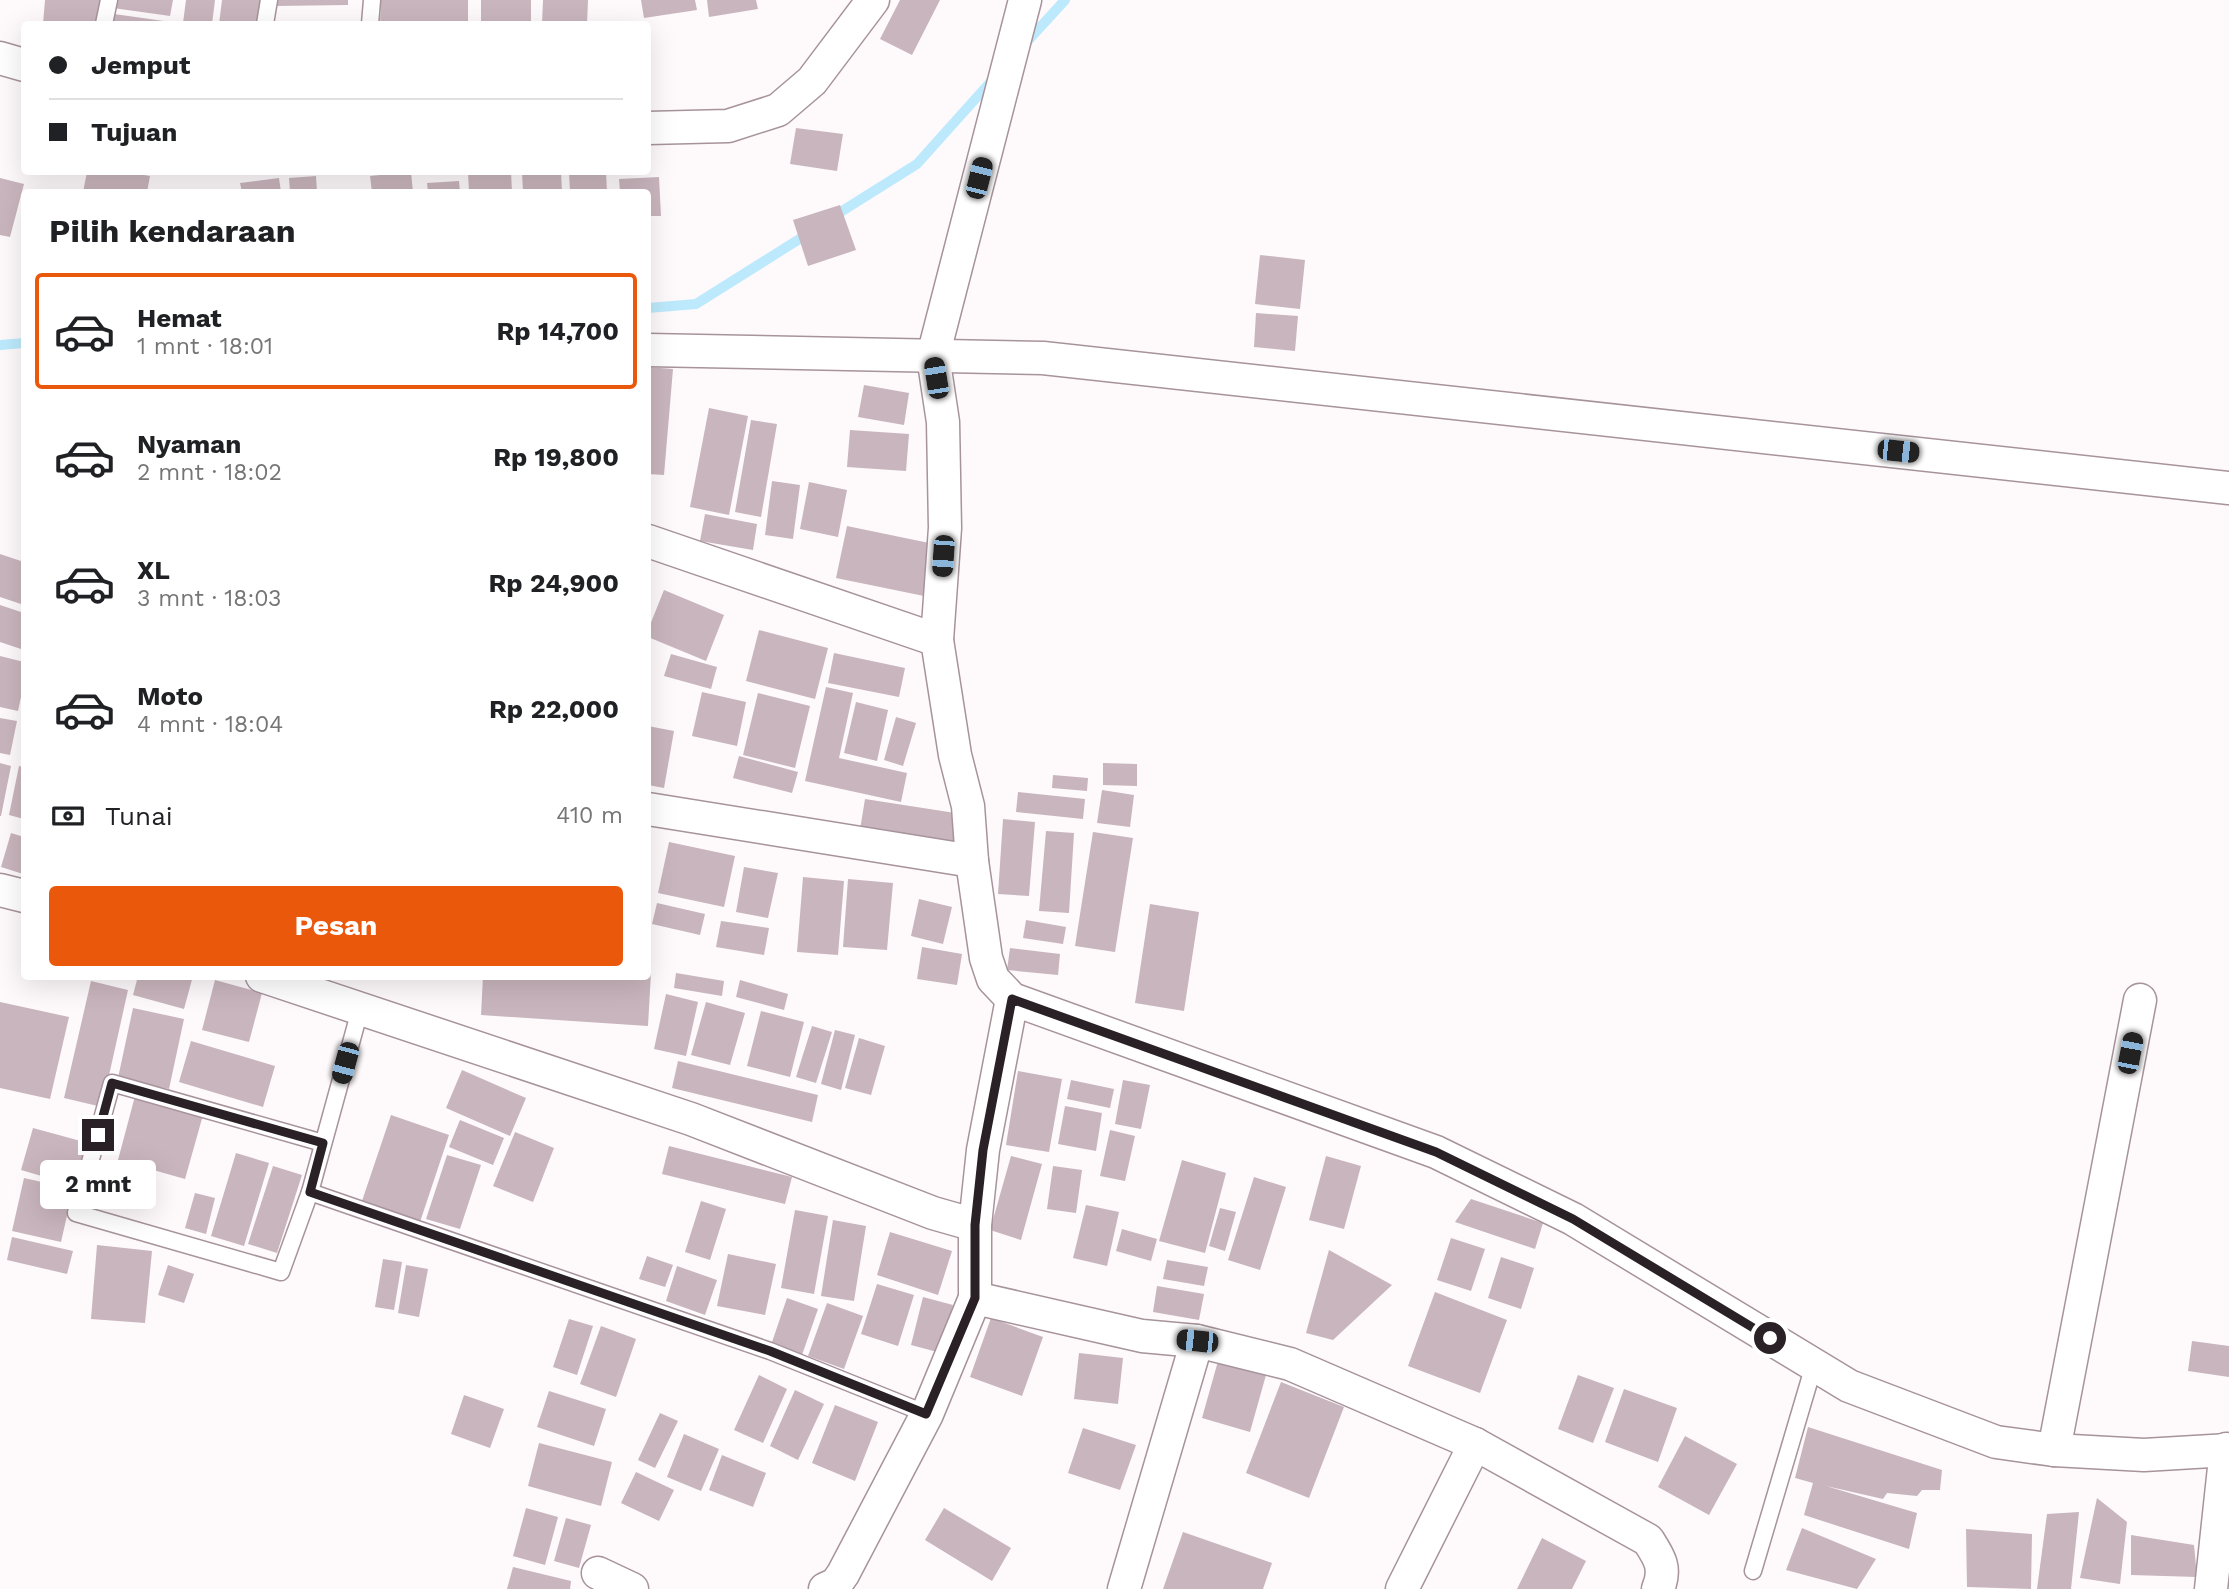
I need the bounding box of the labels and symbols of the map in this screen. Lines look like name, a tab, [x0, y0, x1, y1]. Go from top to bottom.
car	[964, 155, 995, 201]
car	[923, 356, 950, 400]
car	[1877, 438, 1920, 464]
car	[932, 534, 955, 578]
car	[2116, 1030, 2145, 1076]
car	[330, 1040, 361, 1086]
route end	[82, 1119, 114, 1151]
callout: 2 mnt	[40, 1160, 156, 1208]
route start	[1754, 1322, 1786, 1354]
car	[1176, 1328, 1219, 1354]

